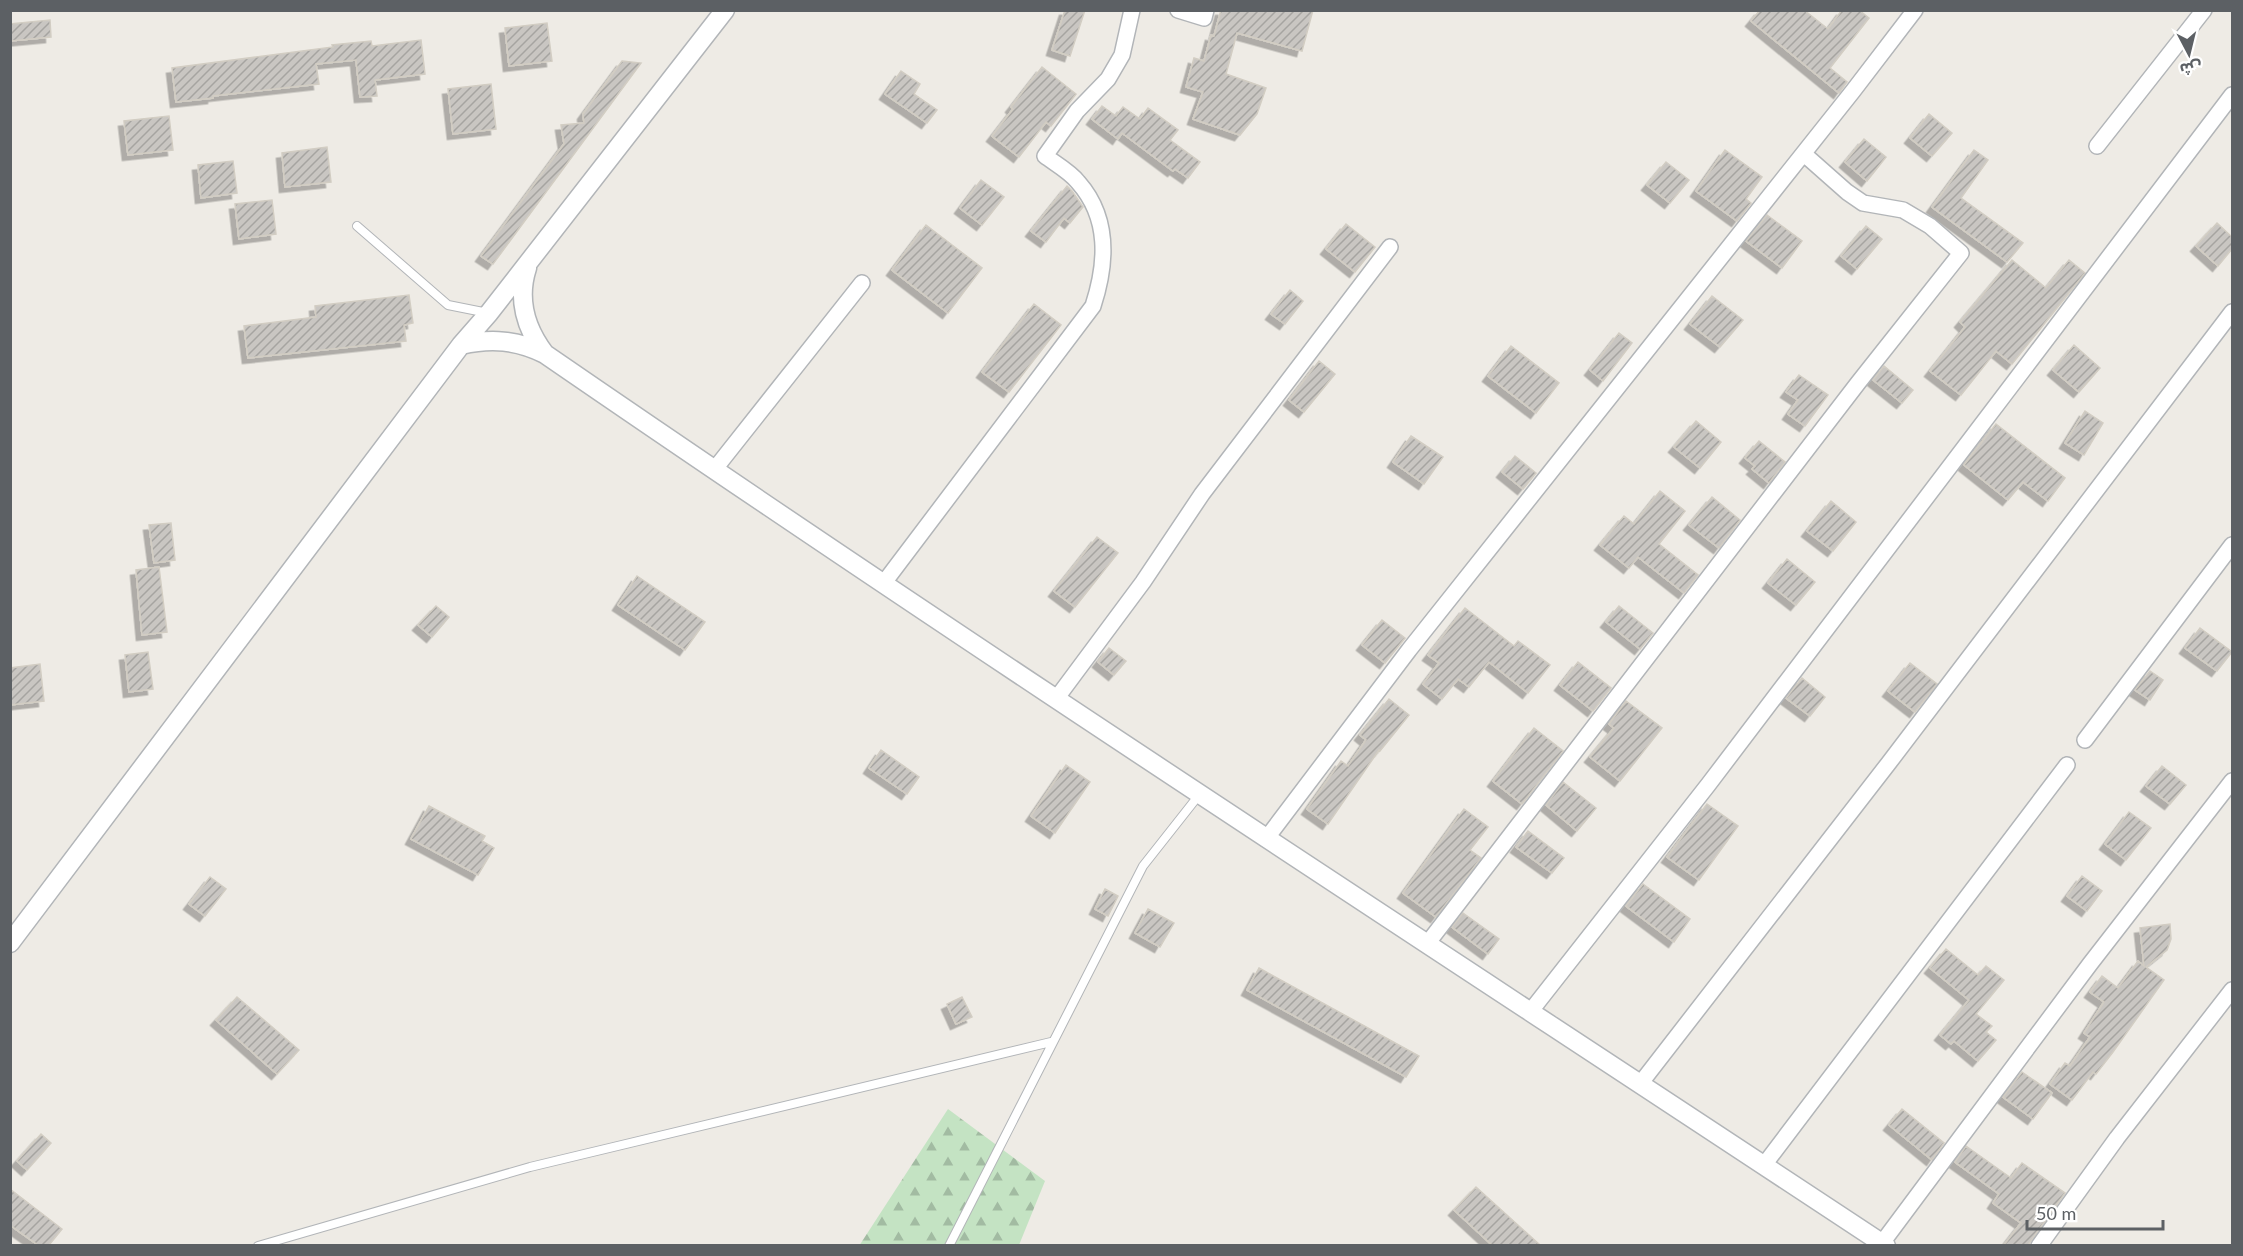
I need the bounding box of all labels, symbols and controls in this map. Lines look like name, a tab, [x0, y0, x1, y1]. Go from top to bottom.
north arrow	[2159, 24, 2219, 84]
text: ش	[2179, 58, 2203, 80]
scale bar	[2027, 1193, 2164, 1231]
text: 50 m	[2036, 1202, 2076, 1224]

